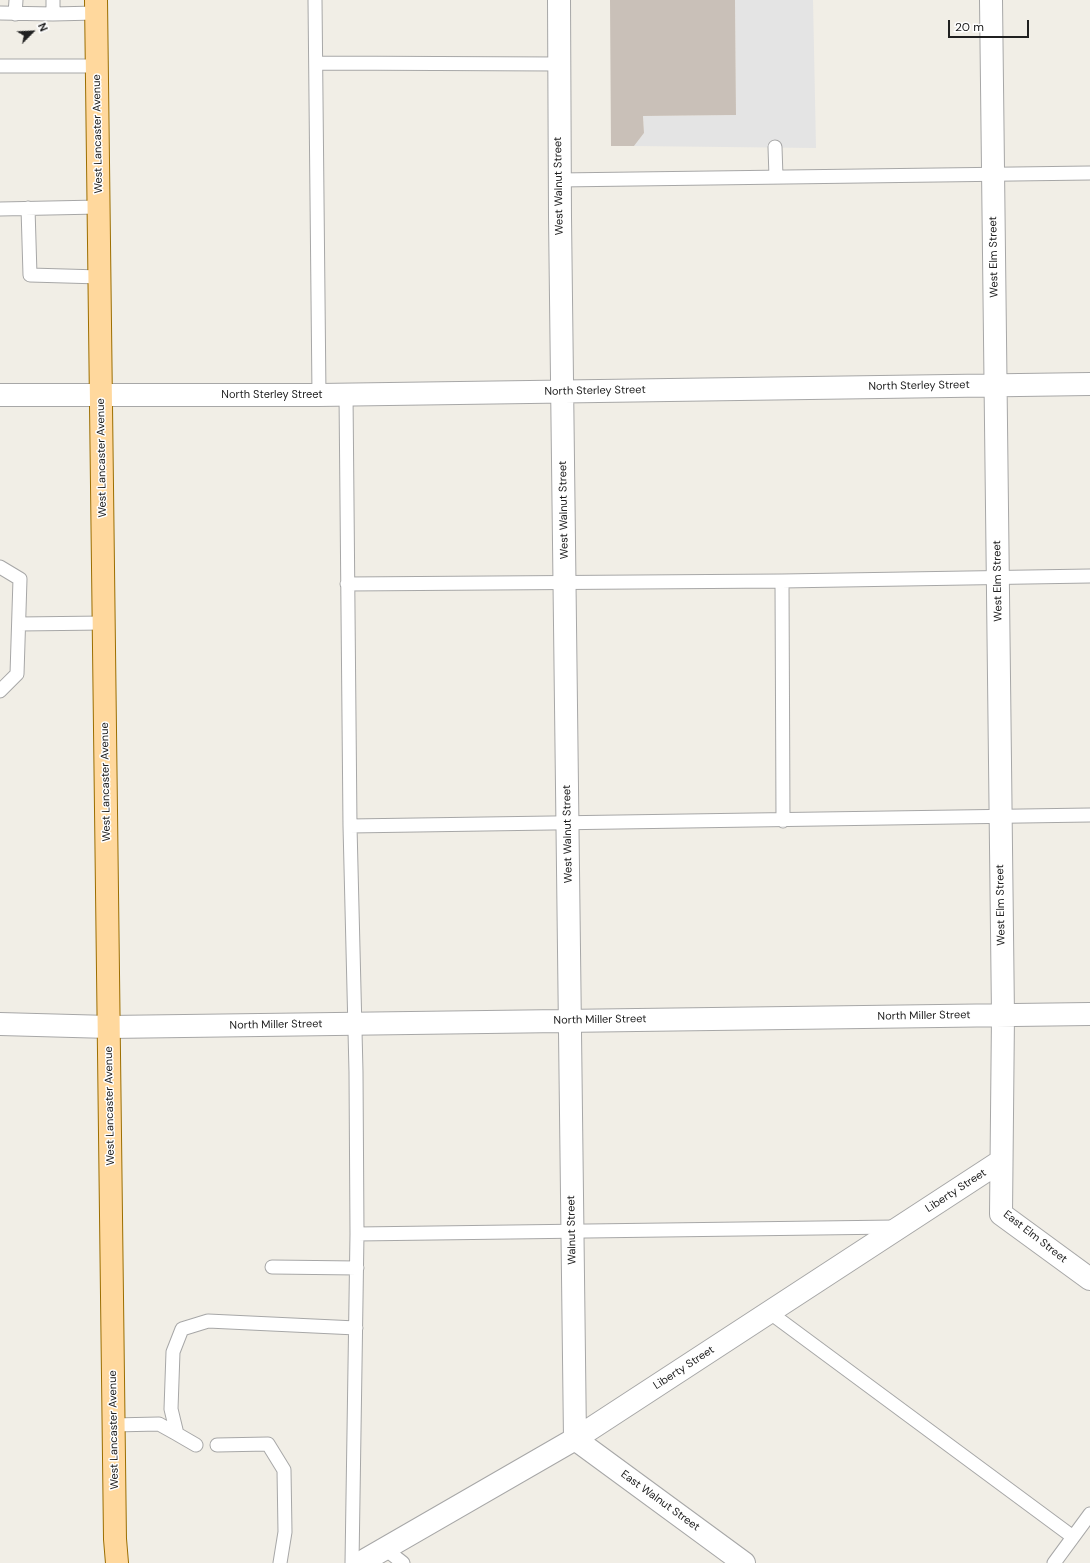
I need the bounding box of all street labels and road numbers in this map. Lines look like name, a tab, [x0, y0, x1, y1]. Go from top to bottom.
street label: West Lancaster Avenue	[90, 74, 106, 194]
street label: West Walnut Street	[552, 137, 566, 235]
street label: West Elm Street	[987, 216, 1001, 298]
street label: North Sterley Street	[868, 379, 970, 393]
street label: North Sterley Street	[544, 384, 646, 398]
street label: North Sterley Street	[221, 388, 323, 402]
street label: West Lancaster Avenue	[94, 398, 110, 518]
street label: West Walnut Street	[557, 461, 571, 559]
street label: West Elm Street	[991, 540, 1005, 622]
street label: West Lancaster Avenue	[98, 722, 114, 842]
street label: West Walnut Street	[561, 785, 575, 883]
street label: West Elm Street	[994, 864, 1008, 946]
street label: North Miller Street	[877, 1009, 971, 1023]
street label: North Miller Street	[553, 1013, 647, 1027]
street label: North Miller Street	[229, 1018, 323, 1032]
street label: West Lancaster Avenue	[102, 1046, 118, 1166]
street label: Liberty Street	[923, 1166, 989, 1216]
street label: Walnut Street	[565, 1195, 579, 1265]
street label: East Elm Street	[1000, 1208, 1070, 1266]
street label: Liberty Street	[651, 1343, 717, 1393]
street label: West Lancaster Avenue	[106, 1370, 122, 1490]
street label: East Walnut Street	[618, 1468, 702, 1534]

